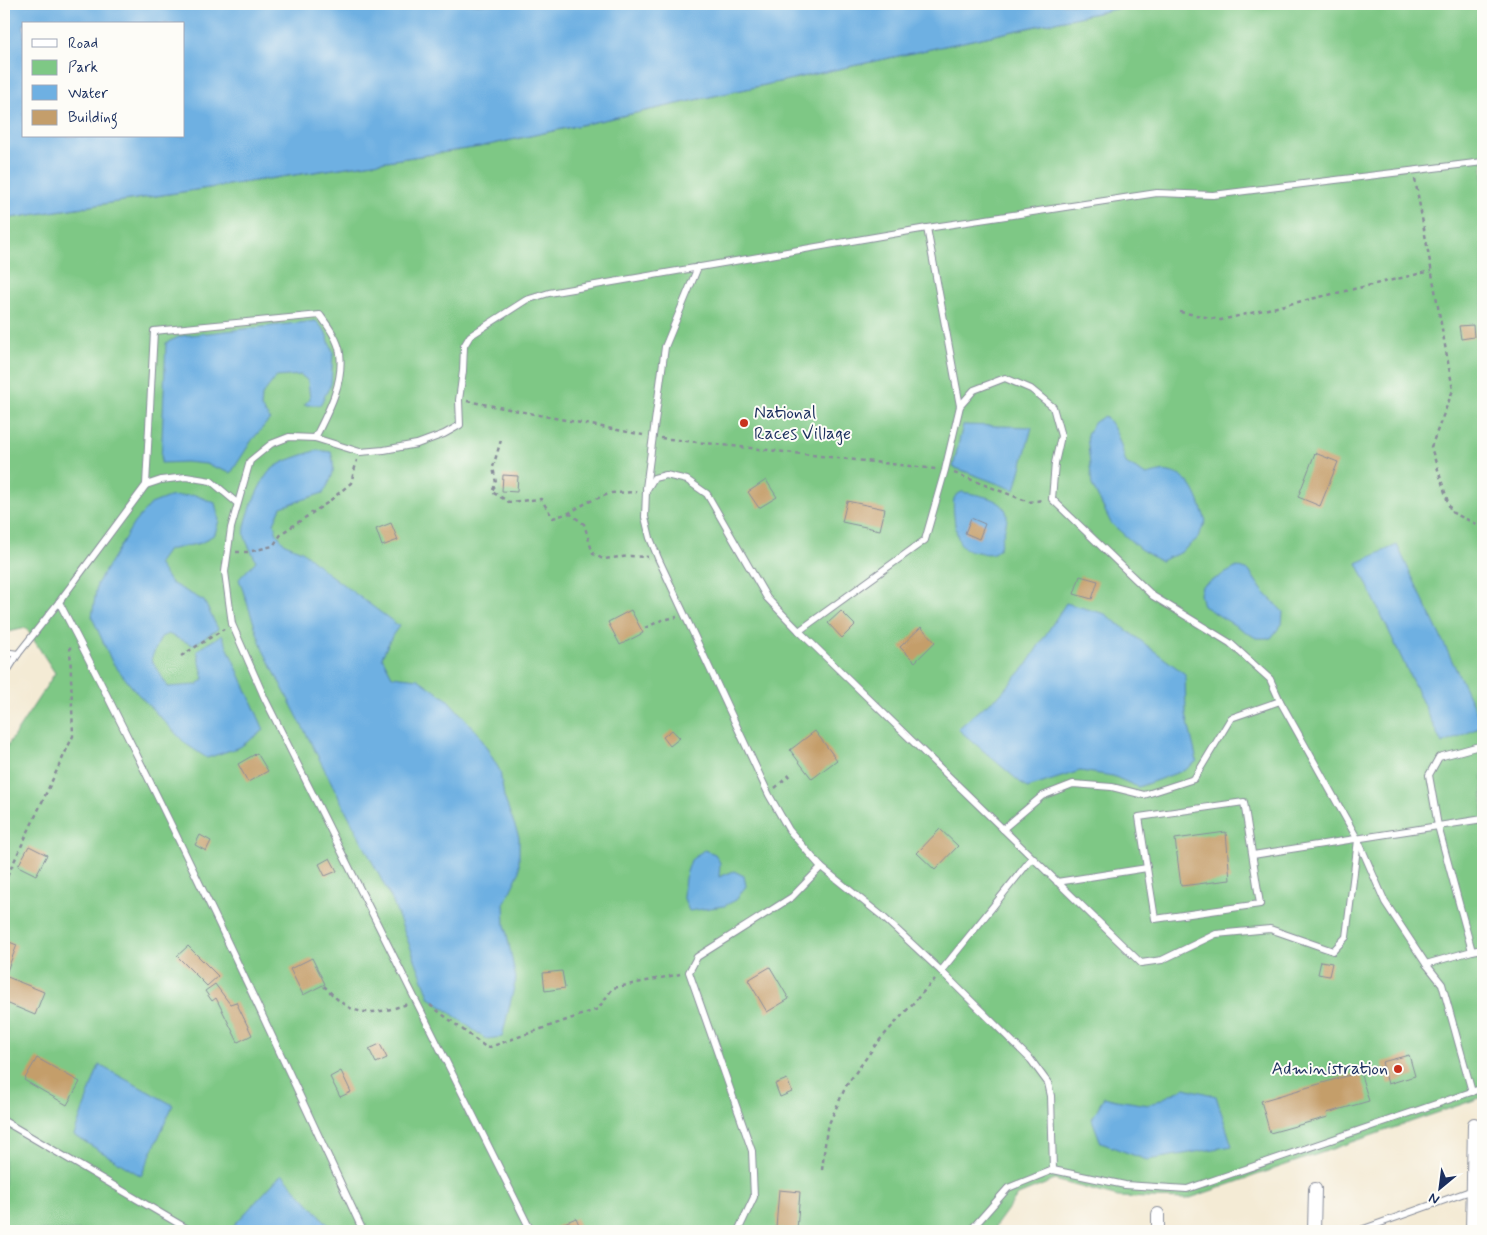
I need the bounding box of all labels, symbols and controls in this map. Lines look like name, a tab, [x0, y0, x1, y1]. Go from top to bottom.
legend	[22, 22, 185, 138]
text: Road	[68, 34, 98, 54]
text: Park	[68, 58, 98, 78]
text: Water	[68, 84, 108, 104]
text: Building	[68, 108, 118, 129]
place label: National Races Village	[754, 401, 851, 446]
marker: National Races Village	[738, 417, 750, 429]
place label: Administration	[1271, 1057, 1388, 1081]
marker: Administration	[1392, 1063, 1404, 1075]
north arrow	[1414, 1162, 1464, 1212]
text: N	[1426, 1188, 1443, 1209]

